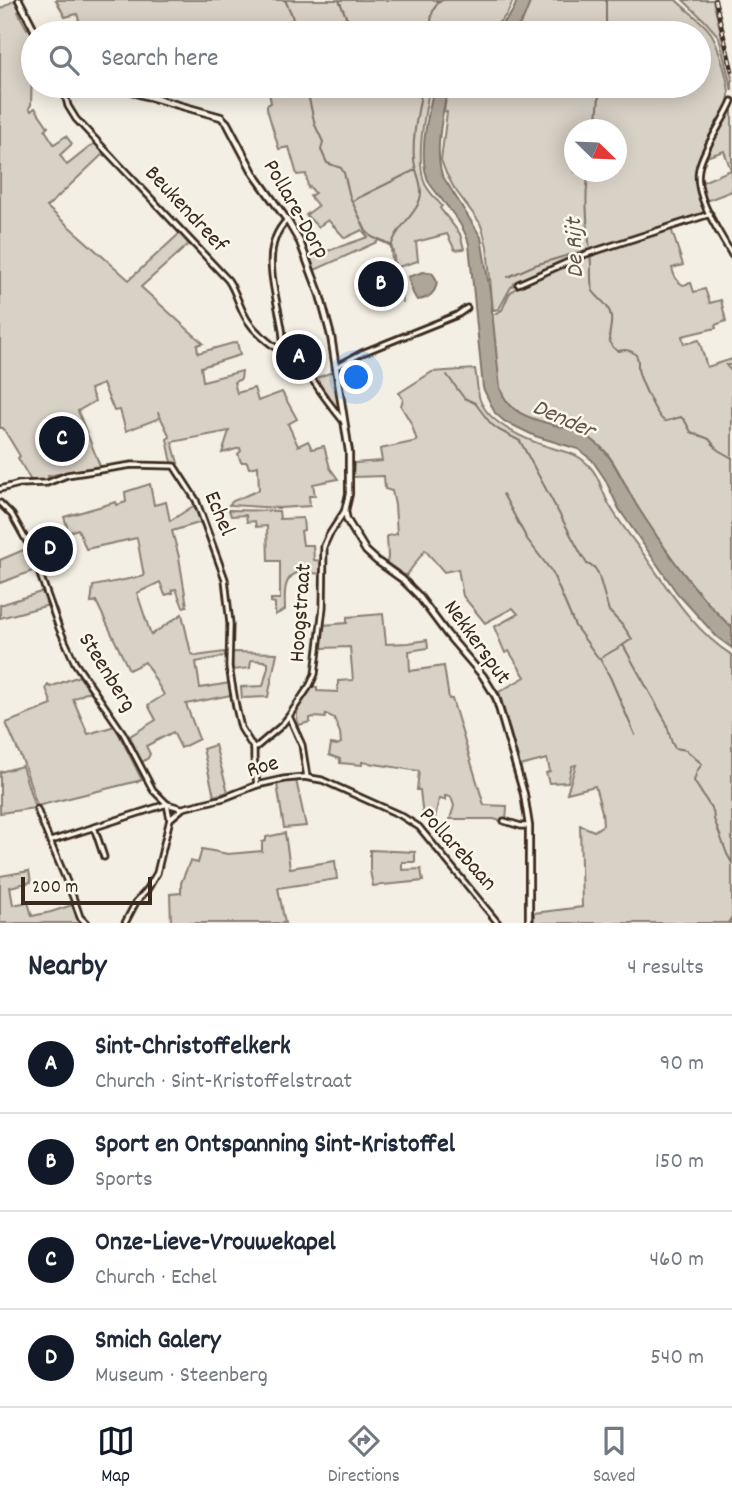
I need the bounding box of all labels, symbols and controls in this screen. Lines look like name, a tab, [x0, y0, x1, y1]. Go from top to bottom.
search box	[21, 21, 711, 98]
icon: search	[45, 41, 83, 79]
text: Search here	[101, 41, 219, 78]
north arrow	[564, 119, 627, 182]
street label: Pollare-Dorp	[253, 154, 337, 266]
street label: Beukendreef	[136, 159, 235, 262]
water label: De Rijt	[558, 215, 594, 278]
pin: B	[358, 258, 404, 310]
pin: A	[276, 331, 322, 383]
your location	[339, 360, 373, 394]
water label: Dender	[527, 391, 602, 450]
pin: C	[39, 413, 85, 465]
street label: Echel	[194, 486, 242, 542]
pin: D	[27, 523, 73, 575]
street label: Hoogstraat	[282, 562, 322, 664]
street label: Nekkersput	[434, 594, 518, 692]
street label: Steenberg	[69, 627, 143, 719]
street label: Roe	[243, 748, 283, 788]
street label: Pollarebaan	[410, 801, 504, 899]
scale bar	[21, 874, 152, 906]
text: 200 m	[32, 875, 78, 902]
text: Nearby	[28, 947, 106, 990]
text: 4 results	[627, 952, 704, 985]
text: Sint-Christoffelkerk	[95, 1029, 291, 1066]
text: A	[45, 1048, 57, 1081]
text: 90 m	[660, 1048, 704, 1081]
text: Church · Sint-Kristoffelstraat	[95, 1066, 352, 1099]
text: Sport en Ontspanning Sint-Kristoffel	[95, 1127, 455, 1164]
text: B	[46, 1146, 56, 1179]
text: 150 m	[655, 1146, 704, 1179]
text: Sports	[95, 1164, 153, 1197]
text: Onze-Lieve-Vrouwekapel	[95, 1225, 336, 1262]
text: C	[45, 1244, 57, 1277]
text: 460 m	[650, 1244, 704, 1277]
text: Church · Echel	[95, 1262, 217, 1295]
text: Smich Galery	[95, 1323, 221, 1360]
text: D	[45, 1342, 57, 1375]
text: 540 m	[650, 1342, 704, 1375]
text: Museum · Steenberg	[95, 1360, 268, 1393]
tab: Map	[97, 1422, 135, 1491]
tab: Directions	[328, 1422, 400, 1491]
tab: Saved	[593, 1422, 635, 1491]

